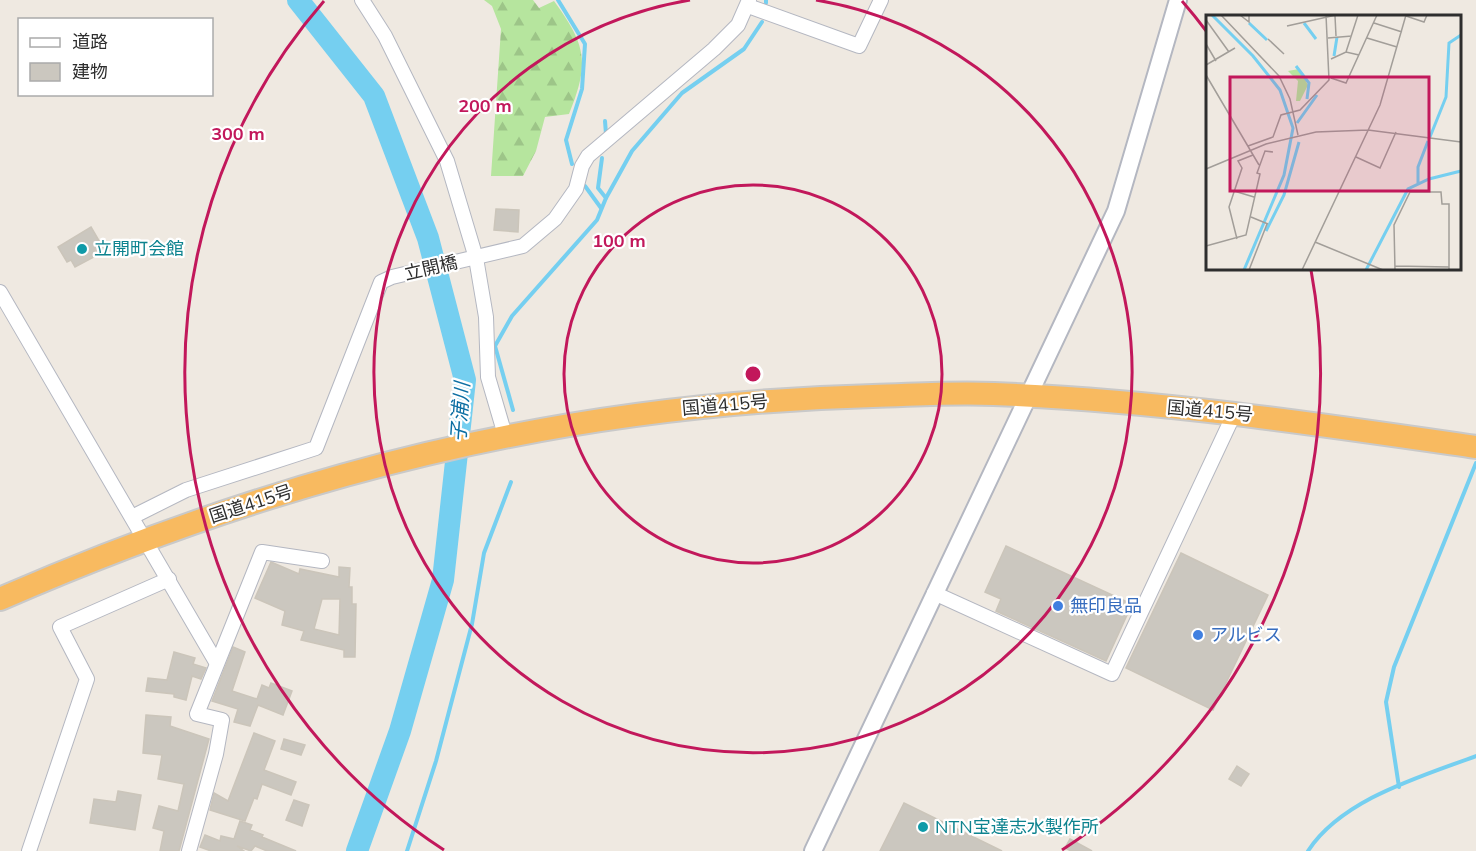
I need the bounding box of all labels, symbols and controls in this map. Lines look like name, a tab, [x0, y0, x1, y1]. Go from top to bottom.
inset map	[1206, 15, 1461, 270]
legend	[18, 18, 213, 96]
text: 道路	[72, 30, 108, 53]
text: 建物	[72, 60, 108, 83]
text: 200 m	[458, 94, 512, 117]
text: 300 m	[211, 122, 265, 145]
text: 100 m	[592, 229, 646, 252]
place label: 立開町会館	[94, 237, 184, 260]
marker: 立開町会館	[75, 242, 89, 256]
street label: 立開橋	[402, 250, 460, 285]
centre of rings	[743, 364, 763, 384]
water label: 子浦川	[445, 379, 474, 443]
street label: 国道415号	[681, 389, 769, 420]
street label: 国道415号	[1166, 395, 1254, 426]
street label: 国道415号	[206, 479, 295, 528]
place label: 無印良品	[1070, 594, 1142, 617]
marker: 無印良品	[1051, 599, 1065, 613]
place label: アルビス	[1210, 623, 1282, 646]
marker: アルビス	[1191, 628, 1205, 642]
place label: NTN宝達志水製作所	[935, 815, 1099, 838]
marker: NTN宝達志水製作所	[916, 820, 930, 834]

